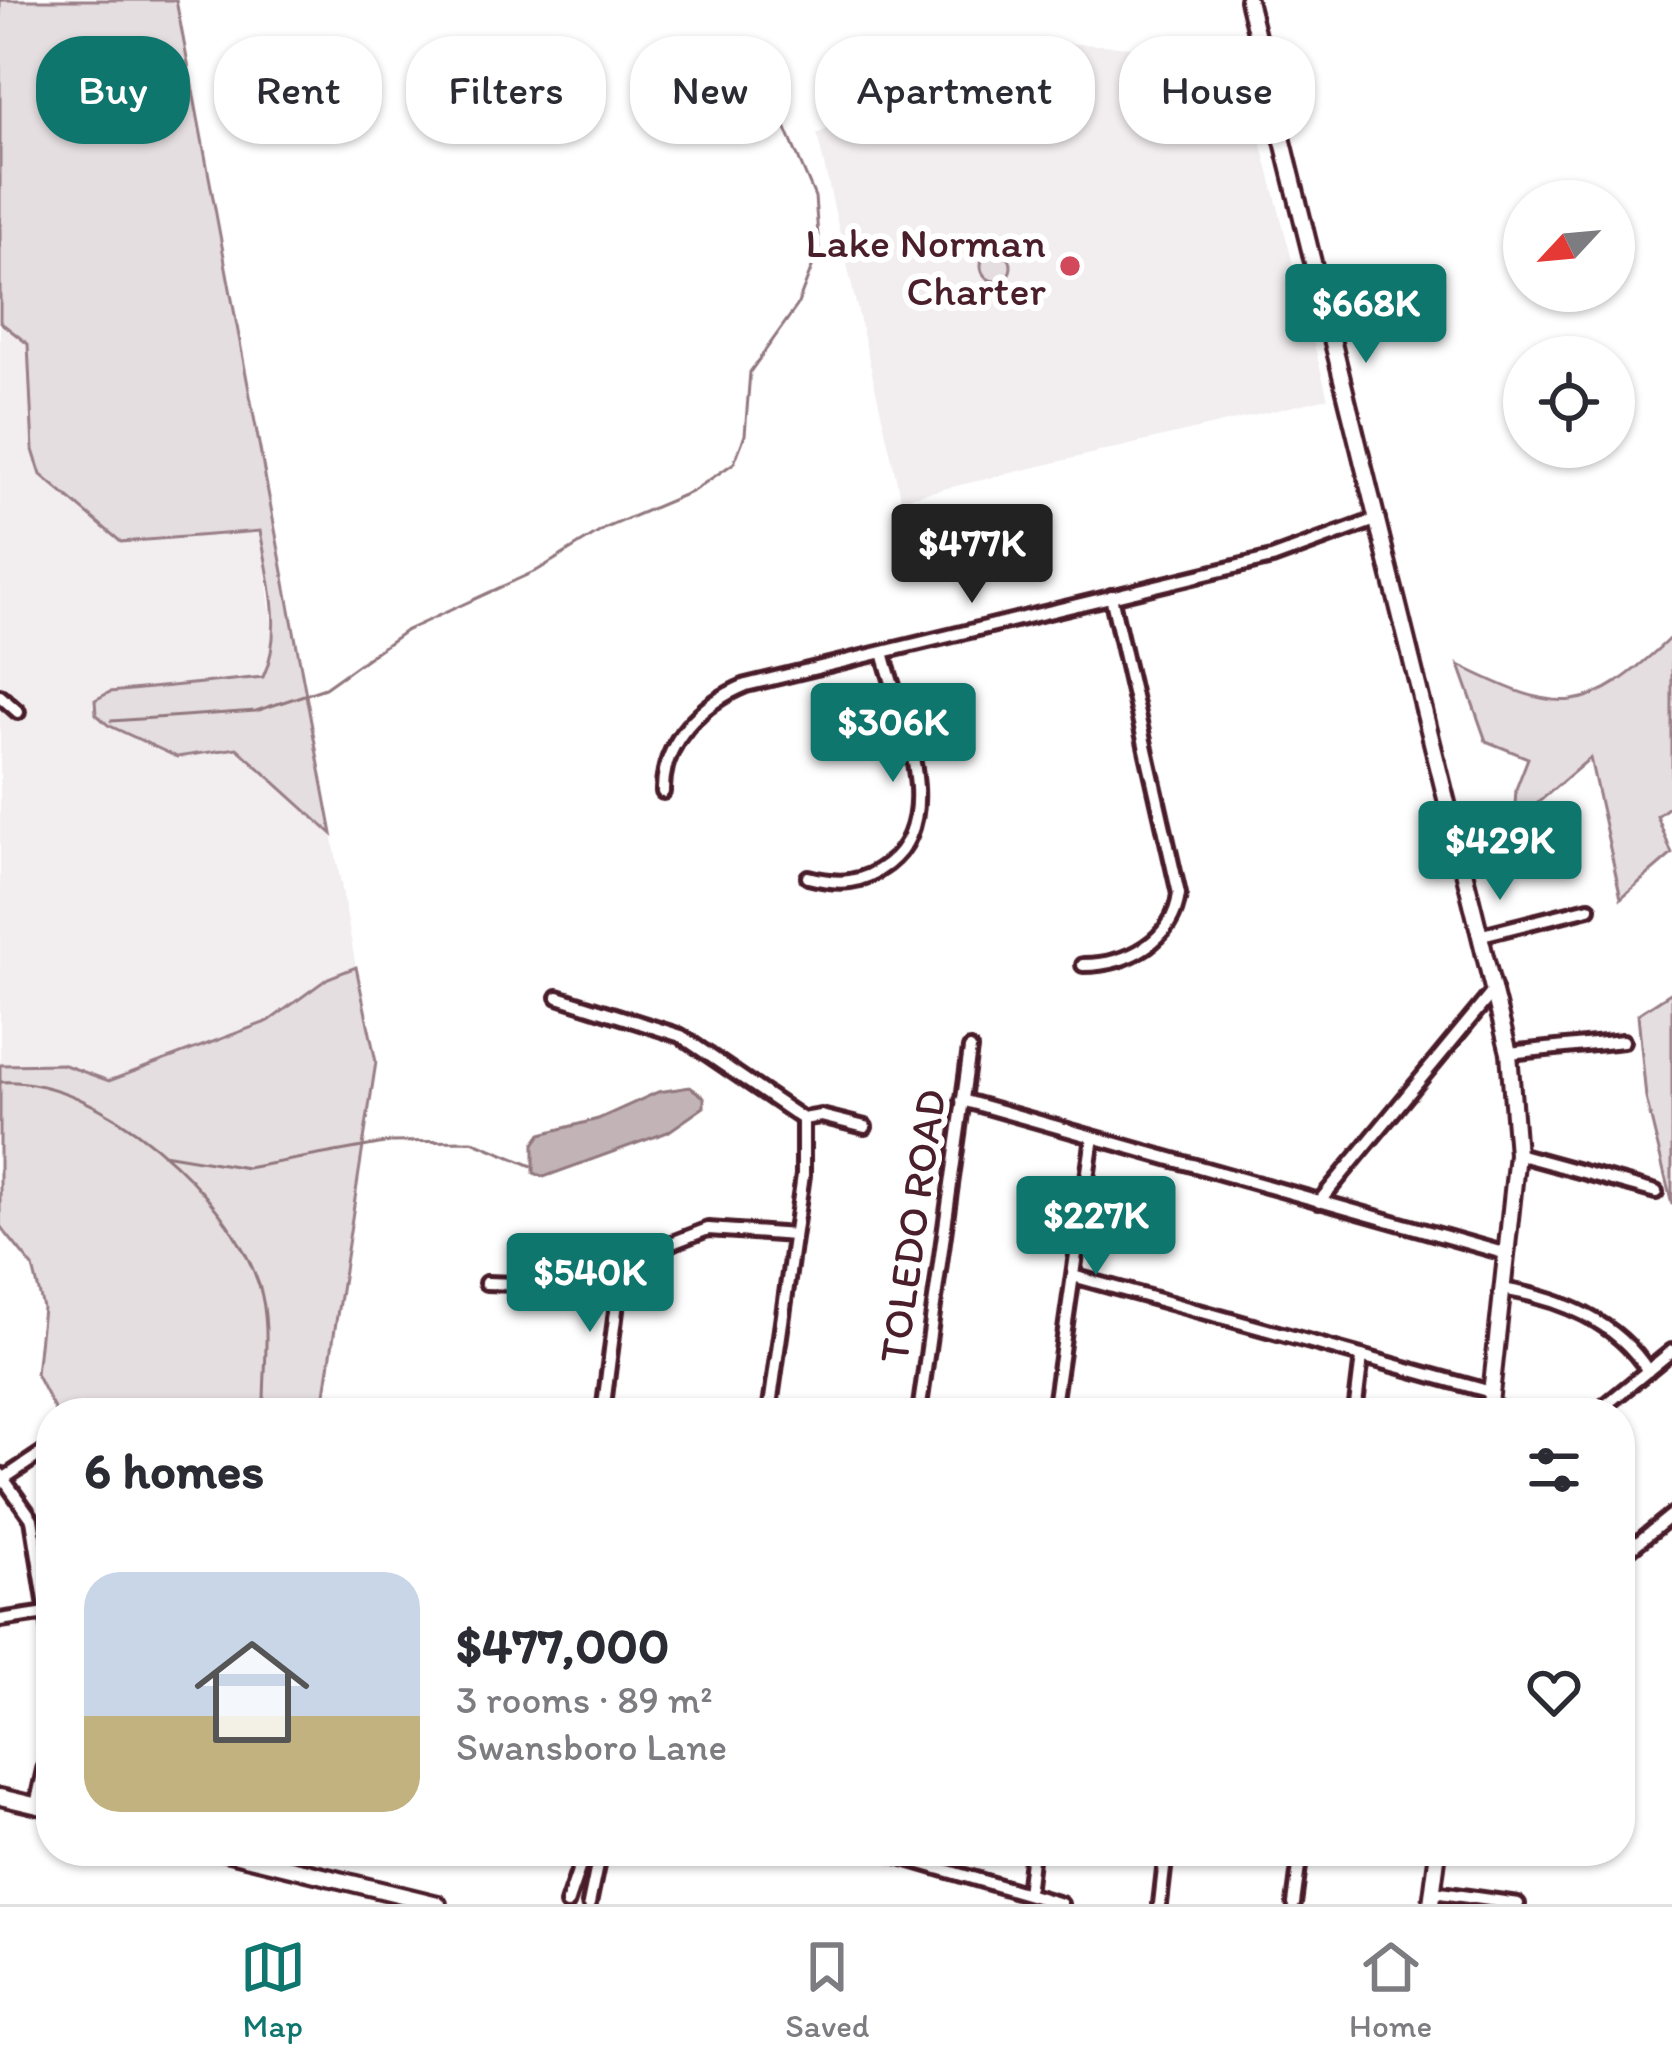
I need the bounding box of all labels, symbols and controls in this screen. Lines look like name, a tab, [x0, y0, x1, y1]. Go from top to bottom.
chip: Buy	[36, 36, 190, 144]
chip: Rent	[214, 36, 382, 144]
chip: Filters	[406, 36, 606, 144]
chip: New	[630, 36, 791, 144]
chip: Apartment	[815, 36, 1095, 144]
chip: House	[1119, 36, 1315, 144]
north arrow	[1503, 180, 1635, 312]
map controls	[1503, 180, 1635, 468]
place label: Lake Norman Charter	[805, 217, 1046, 316]
marker: Lake Norman Charter	[1057, 253, 1083, 279]
pin: $668K	[1282, 264, 1450, 366]
text: $668K	[1312, 279, 1420, 326]
button: locate	[1503, 336, 1635, 468]
pin: $477K	[888, 504, 1056, 606]
text: $477K	[919, 519, 1025, 566]
pin: $306K	[809, 683, 977, 785]
text: $306K	[838, 698, 948, 745]
pin: $429K	[1416, 801, 1584, 903]
text: $429K	[1445, 816, 1555, 863]
street label: TOLEDO ROAD	[868, 1086, 956, 1366]
pin: $227K	[1012, 1176, 1180, 1278]
text: $227K	[1043, 1191, 1149, 1238]
pin: $540K	[506, 1233, 674, 1335]
text: $540K	[534, 1248, 646, 1295]
icon: filters	[1521, 1437, 1587, 1503]
text: 6 homes	[84, 1440, 264, 1501]
text: $477,000	[456, 1615, 669, 1676]
icon: home	[180, 1620, 324, 1764]
icon: heart	[1521, 1659, 1587, 1725]
text: 3 rooms · 89 m²	[456, 1676, 713, 1723]
text: Swansboro Lane	[456, 1723, 727, 1770]
tab: Map	[240, 1934, 306, 2045]
tab: Saved	[785, 1934, 870, 2045]
tab: Home	[1349, 1934, 1432, 2045]

